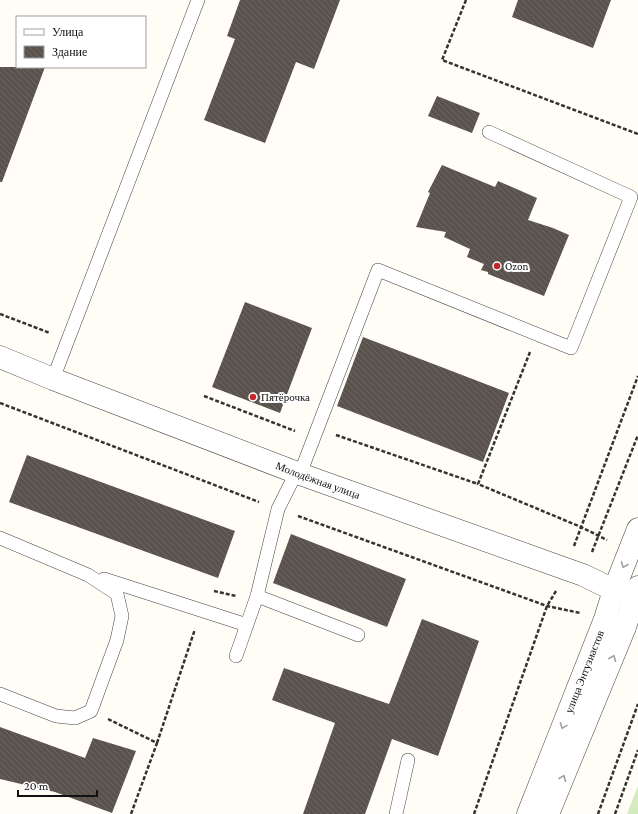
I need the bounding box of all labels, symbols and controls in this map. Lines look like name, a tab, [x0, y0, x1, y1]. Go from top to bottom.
legend	[16, 16, 146, 68]
text: Улица	[52, 25, 84, 39]
text: Здание	[52, 45, 87, 59]
place label: Ozon	[505, 260, 528, 272]
marker: Ozon	[492, 261, 502, 271]
place label: Пятёрочка	[261, 391, 310, 403]
marker: Пятёрочка	[248, 392, 258, 402]
street label: Молодёжная улица	[274, 459, 362, 501]
one-way arrow	[620, 562, 628, 569]
street label: улица Энтузиастов	[562, 629, 606, 715]
one-way arrow	[608, 654, 616, 661]
one-way arrow	[559, 723, 567, 730]
scale bar	[18, 772, 97, 798]
one-way arrow	[559, 774, 567, 781]
text: 20 m	[24, 779, 49, 793]

